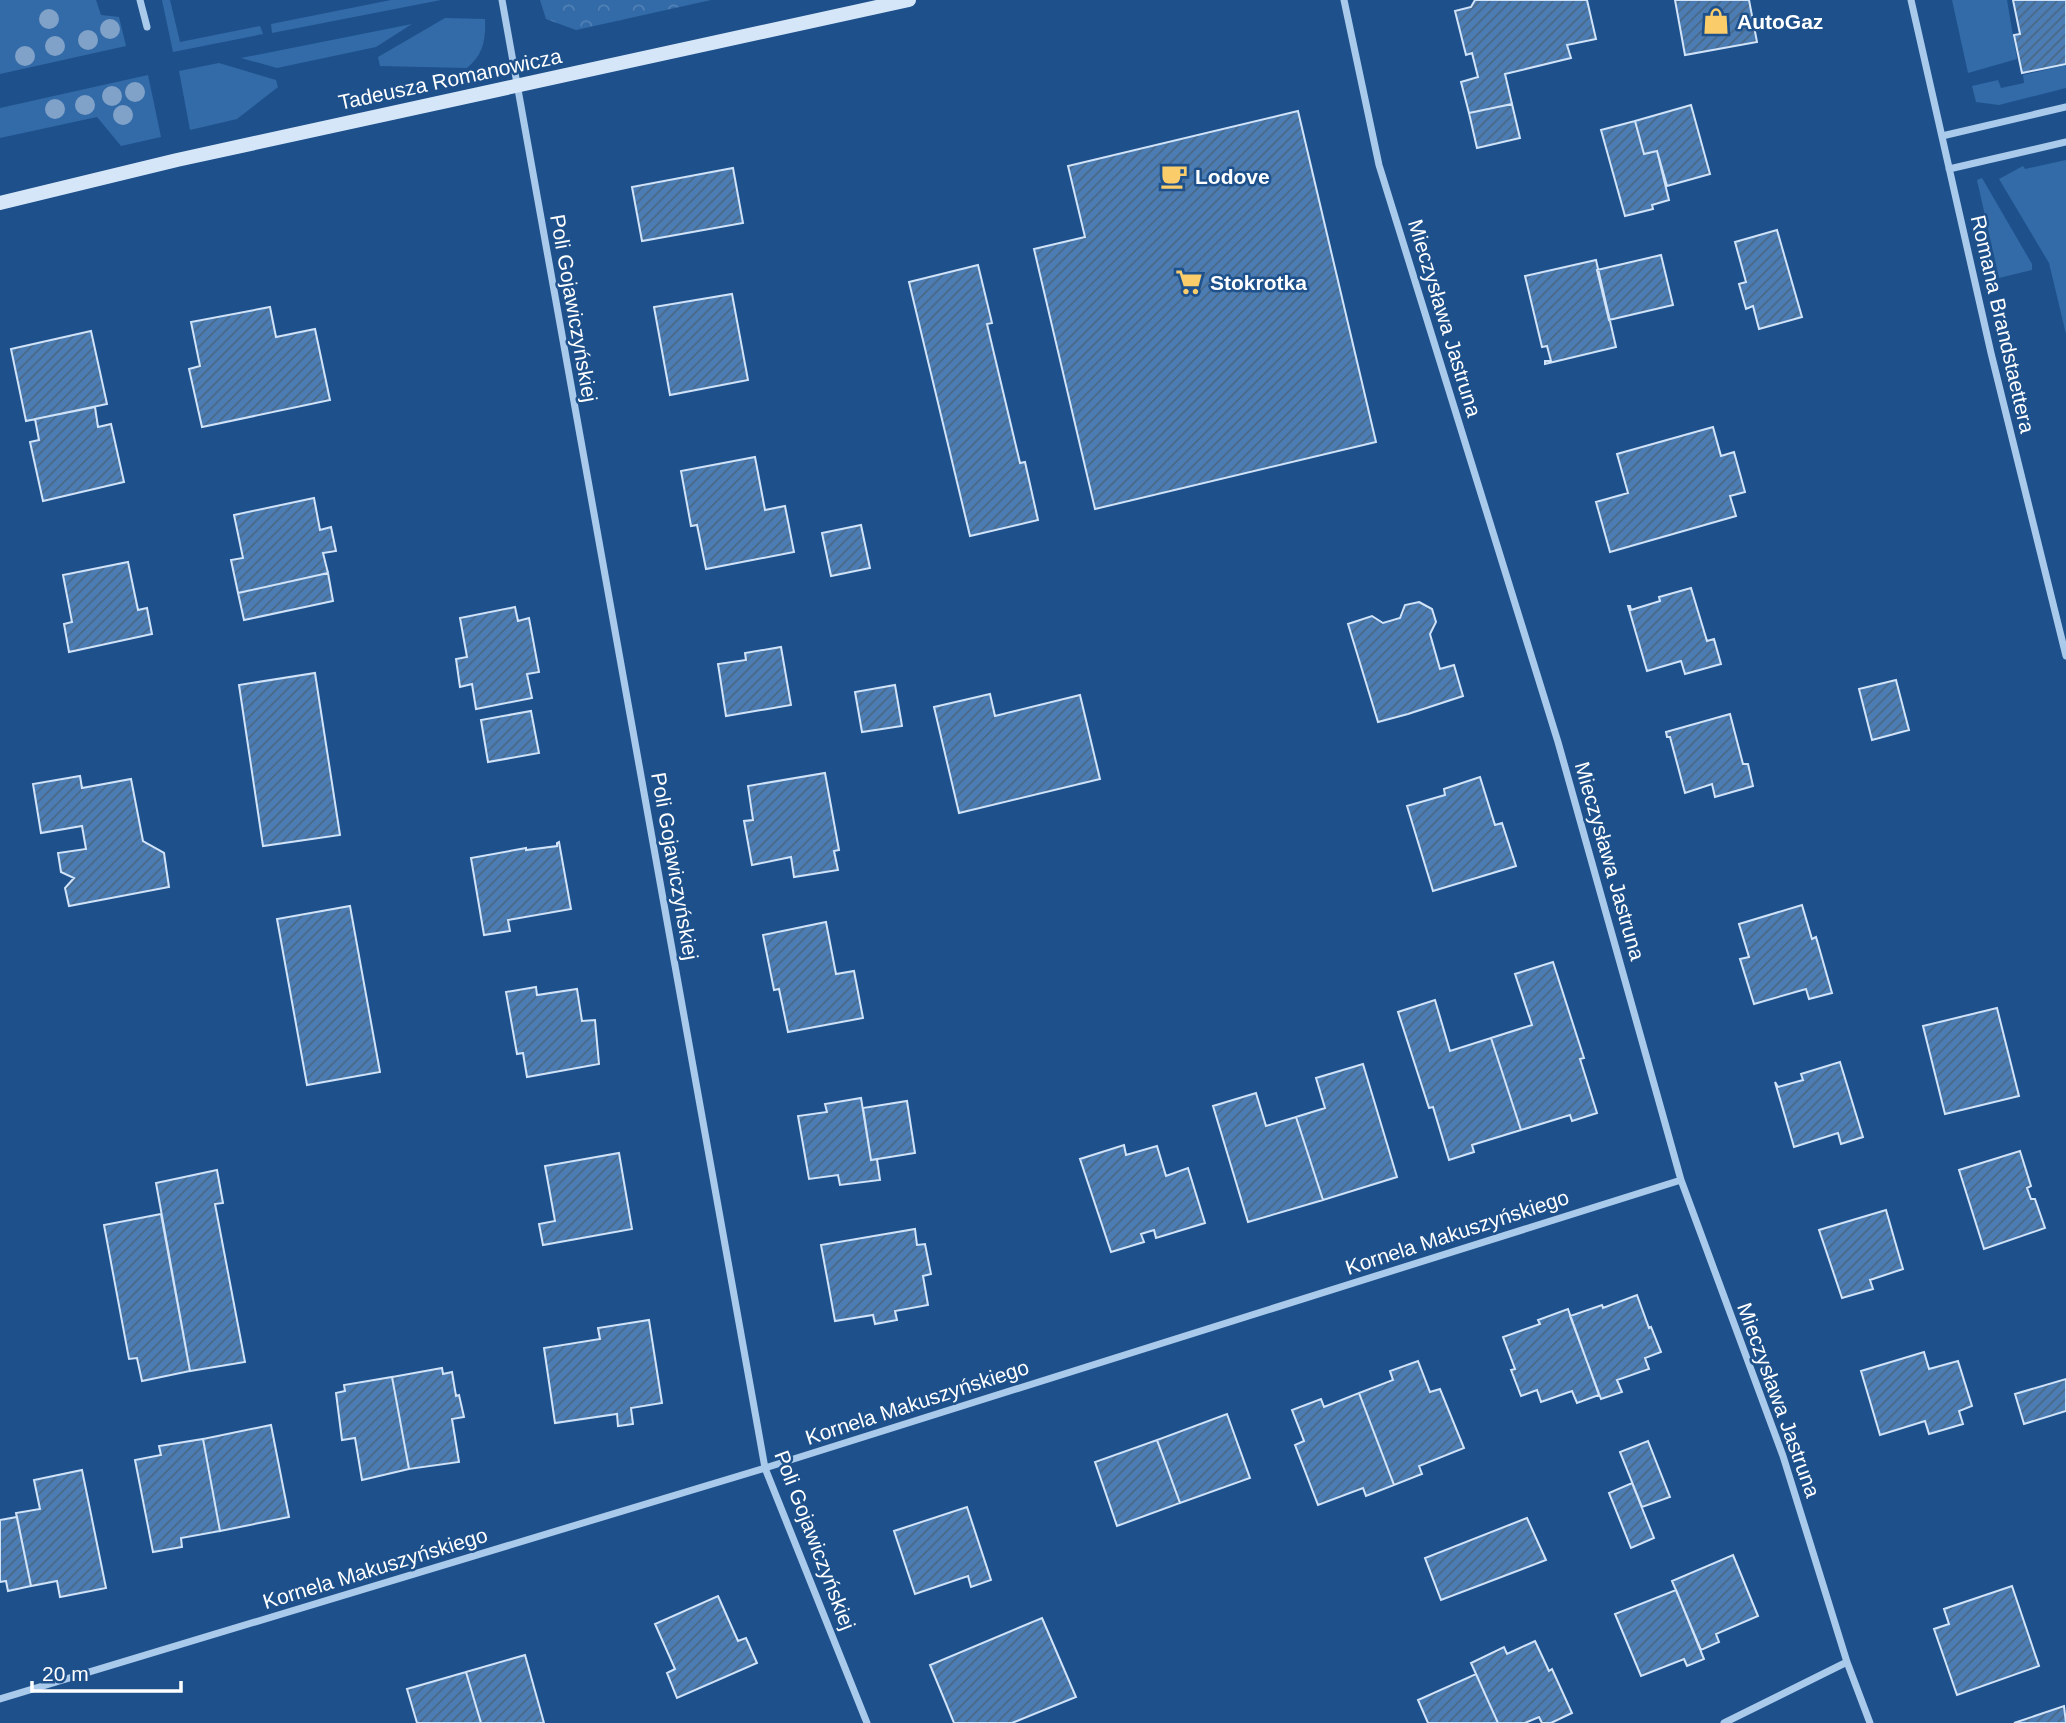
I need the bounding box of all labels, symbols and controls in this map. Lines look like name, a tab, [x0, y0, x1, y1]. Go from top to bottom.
shop icon: AutoGaz	[1701, 6, 1731, 36]
place label: AutoGaz	[1737, 10, 1823, 33]
street label: Tadeusza Romanowicza	[336, 44, 564, 114]
cafe icon: Lodove	[1159, 161, 1189, 191]
place label: Lodove	[1195, 165, 1270, 188]
street label: Poli Gojawiczyńskiej	[546, 212, 602, 404]
street label: Romana Brandstaettera	[1967, 213, 2039, 436]
street label: Mieczysława Jastruna	[1404, 216, 1486, 420]
supermarket icon: Stokrotka	[1174, 267, 1204, 297]
place label: Stokrotka	[1210, 271, 1307, 294]
street label: Mieczysława Jastruna	[1571, 759, 1649, 963]
street label: Poli Gojawiczyńskiej	[647, 770, 703, 962]
street label: Kornela Makuszyńskiego	[1342, 1185, 1572, 1279]
street label: Mieczysława Jastruna	[1733, 1300, 1825, 1501]
street label: Kornela Makuszyńskiego	[802, 1355, 1032, 1449]
street label: Poli Gojawiczyńskiej	[770, 1447, 860, 1633]
street label: Kornela Makuszyńskiego	[260, 1523, 490, 1613]
scale bar	[32, 1650, 180, 1694]
text: 20 m	[42, 1662, 89, 1685]

